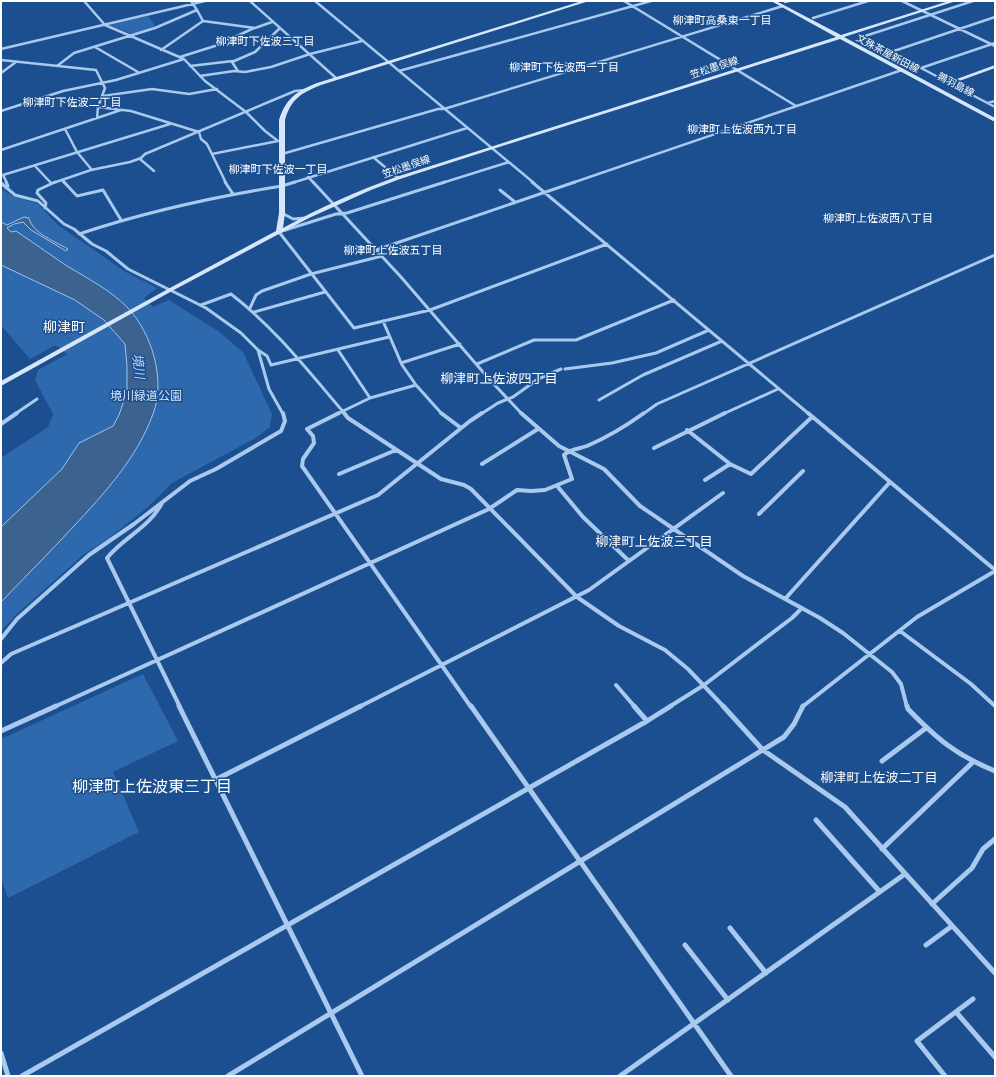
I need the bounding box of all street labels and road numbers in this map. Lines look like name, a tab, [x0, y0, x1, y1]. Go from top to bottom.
street label: 文殊茶屋新田線	[854, 31, 922, 76]
street label: 笠松墨俣線	[688, 54, 740, 81]
street label: 鶉羽島線	[935, 69, 976, 100]
street label: 笠松墨俣線	[380, 152, 432, 181]

